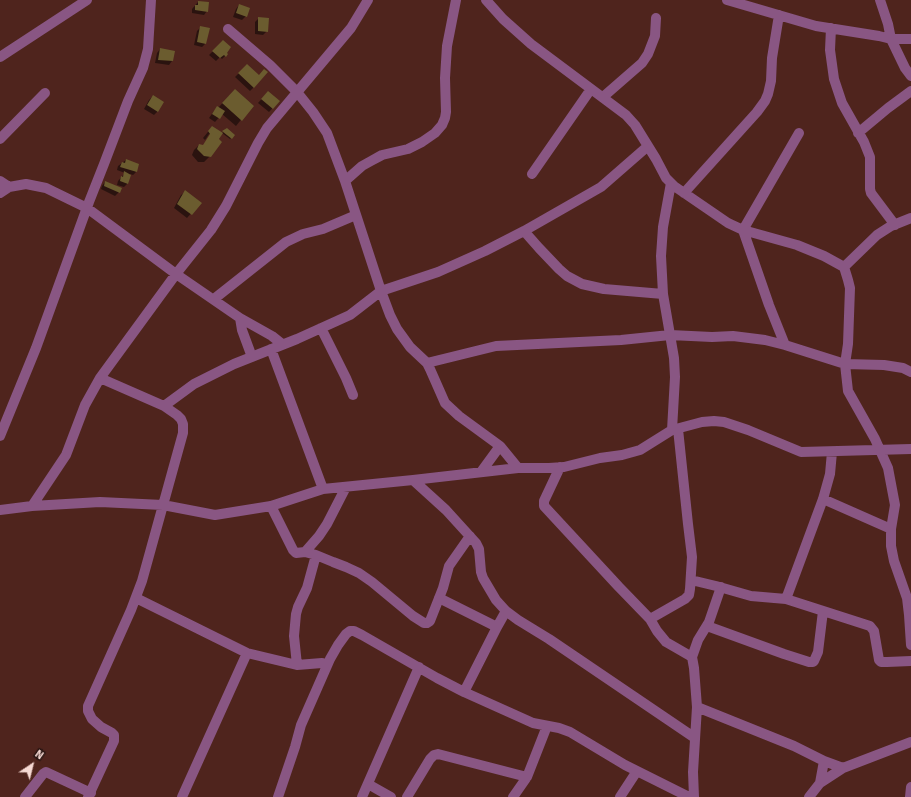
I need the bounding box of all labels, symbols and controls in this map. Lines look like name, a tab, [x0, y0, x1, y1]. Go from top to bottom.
north arrow	[12, 745, 52, 785]
text: N	[32, 747, 46, 762]

